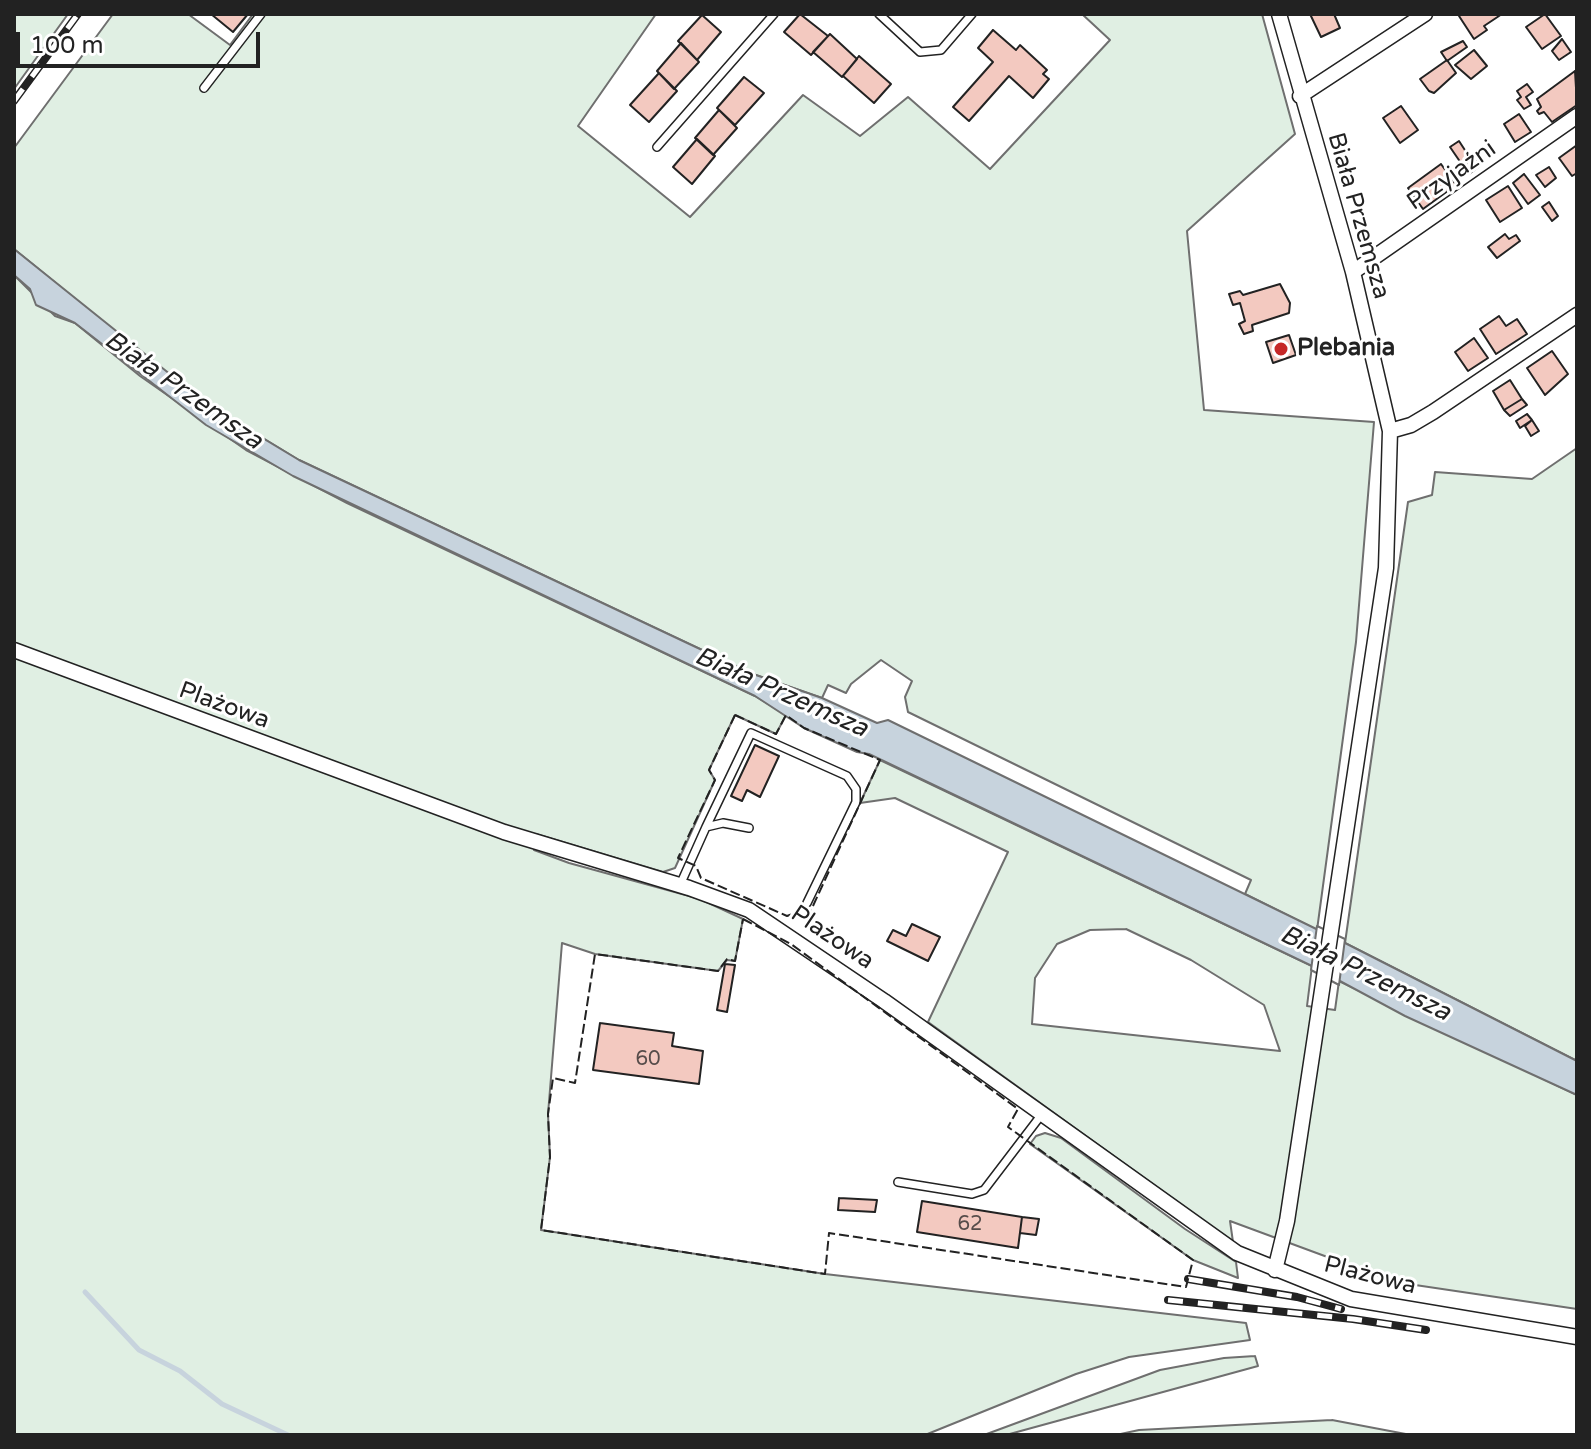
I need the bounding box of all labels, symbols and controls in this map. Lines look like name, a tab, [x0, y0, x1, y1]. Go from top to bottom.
scale bar	[20, 16, 264, 66]
text: 100 m	[30, 31, 104, 60]
street label: Biała Przemsza	[1321, 130, 1395, 302]
street label: Przyjaźni	[1402, 135, 1502, 217]
water label: Biała Przemsza	[98, 325, 268, 457]
place label: Plebania	[1297, 335, 1395, 363]
marker: Plebania	[1272, 340, 1290, 358]
water label: Biała Przemsza	[690, 641, 872, 745]
street label: Plażowa	[175, 676, 273, 736]
street label: Plażowa	[785, 900, 879, 976]
water label: Biała Przemsza	[1275, 919, 1455, 1029]
house number: 60	[635, 1048, 661, 1072]
house number: 62	[957, 1213, 983, 1237]
street label: Plażowa	[1321, 1251, 1419, 1301]

